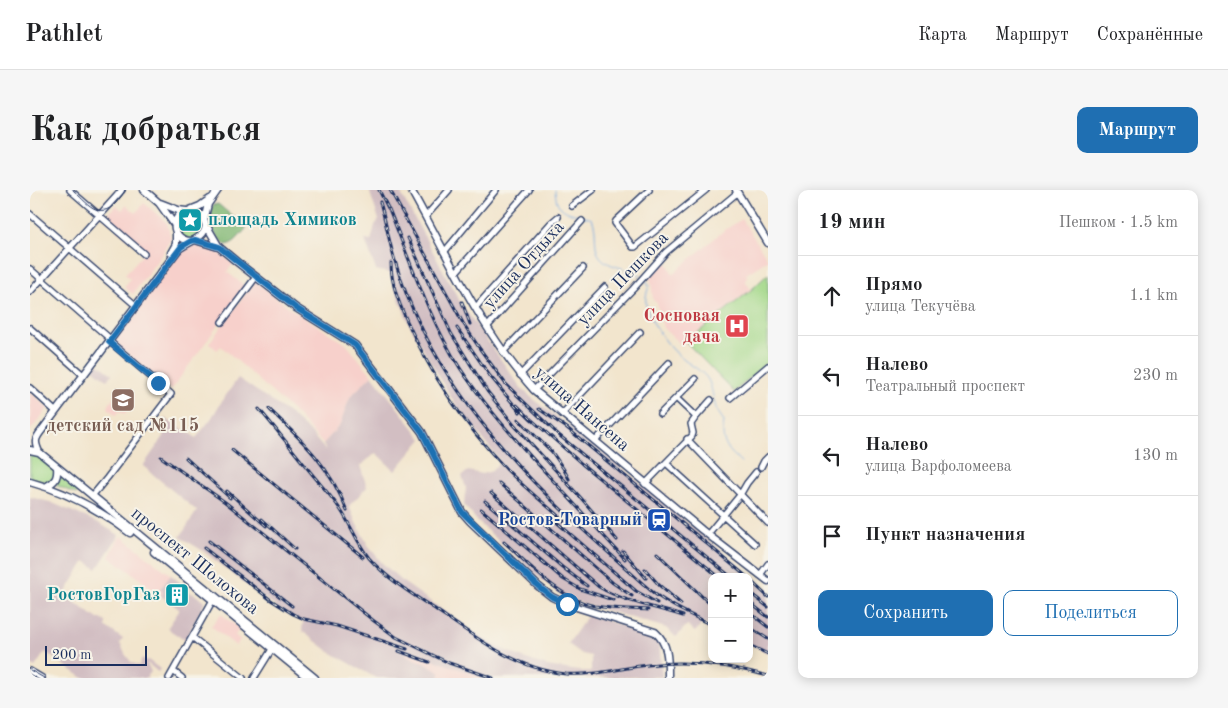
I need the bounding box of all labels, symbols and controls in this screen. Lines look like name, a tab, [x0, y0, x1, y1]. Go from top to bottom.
text: Pathlet	[25, 23, 103, 47]
text: Карта	[918, 26, 967, 44]
text: Маршрут	[995, 26, 1069, 44]
text: Сохранённые	[1097, 26, 1203, 44]
button: Маршрут	[1077, 107, 1198, 153]
text: Как добраться	[30, 113, 261, 148]
place icon: площадь Химиков	[177, 207, 203, 233]
place label: площадь Химиков	[208, 211, 357, 229]
text: 19 мин	[818, 212, 886, 233]
text: Пешком · 1.5 km	[1059, 215, 1178, 231]
street label: улица Отдыха	[480, 218, 568, 312]
street label: улица Пешкова	[574, 229, 672, 329]
text: Прямо	[865, 276, 923, 295]
icon: ahead	[818, 282, 846, 310]
text: 1.1 km	[1129, 288, 1178, 304]
text: улица Текучёва	[865, 299, 976, 315]
place label: Сосновая дача	[644, 307, 720, 346]
hospital icon: Сосновая дача	[724, 313, 750, 339]
text: Налево	[865, 356, 928, 375]
icon: left	[818, 362, 846, 390]
street label: улица Нансена	[531, 363, 633, 455]
text: 230 m	[1133, 368, 1178, 384]
route end	[147, 372, 170, 395]
text: Театральный проспект	[865, 379, 1025, 395]
school or university icon: детский сад №115	[110, 387, 136, 413]
place label: детский сад №115	[47, 417, 199, 435]
text: Налево	[865, 436, 928, 455]
icon: left	[818, 442, 846, 470]
text: 130 m	[1133, 448, 1178, 464]
text: улица Варфоломеева	[865, 459, 1012, 475]
street label: проспект Шолохова	[128, 504, 262, 618]
station icon: Ростов-Товарный	[646, 507, 672, 533]
place label: Ростов-Товарный	[498, 511, 642, 529]
icon: arrive	[818, 522, 846, 550]
text: Пункт назначения	[865, 526, 1025, 545]
map controls	[708, 573, 753, 663]
button: +	[708, 573, 753, 618]
building icon: РостовГорГаз	[164, 582, 190, 608]
place label: РостовГорГаз	[47, 586, 160, 604]
button: Сохранить	[818, 590, 993, 636]
button: Поделиться	[1003, 590, 1178, 636]
route start	[556, 593, 579, 616]
button: −	[708, 618, 753, 663]
scale bar	[45, 643, 148, 666]
text: 200 m	[52, 648, 91, 662]

